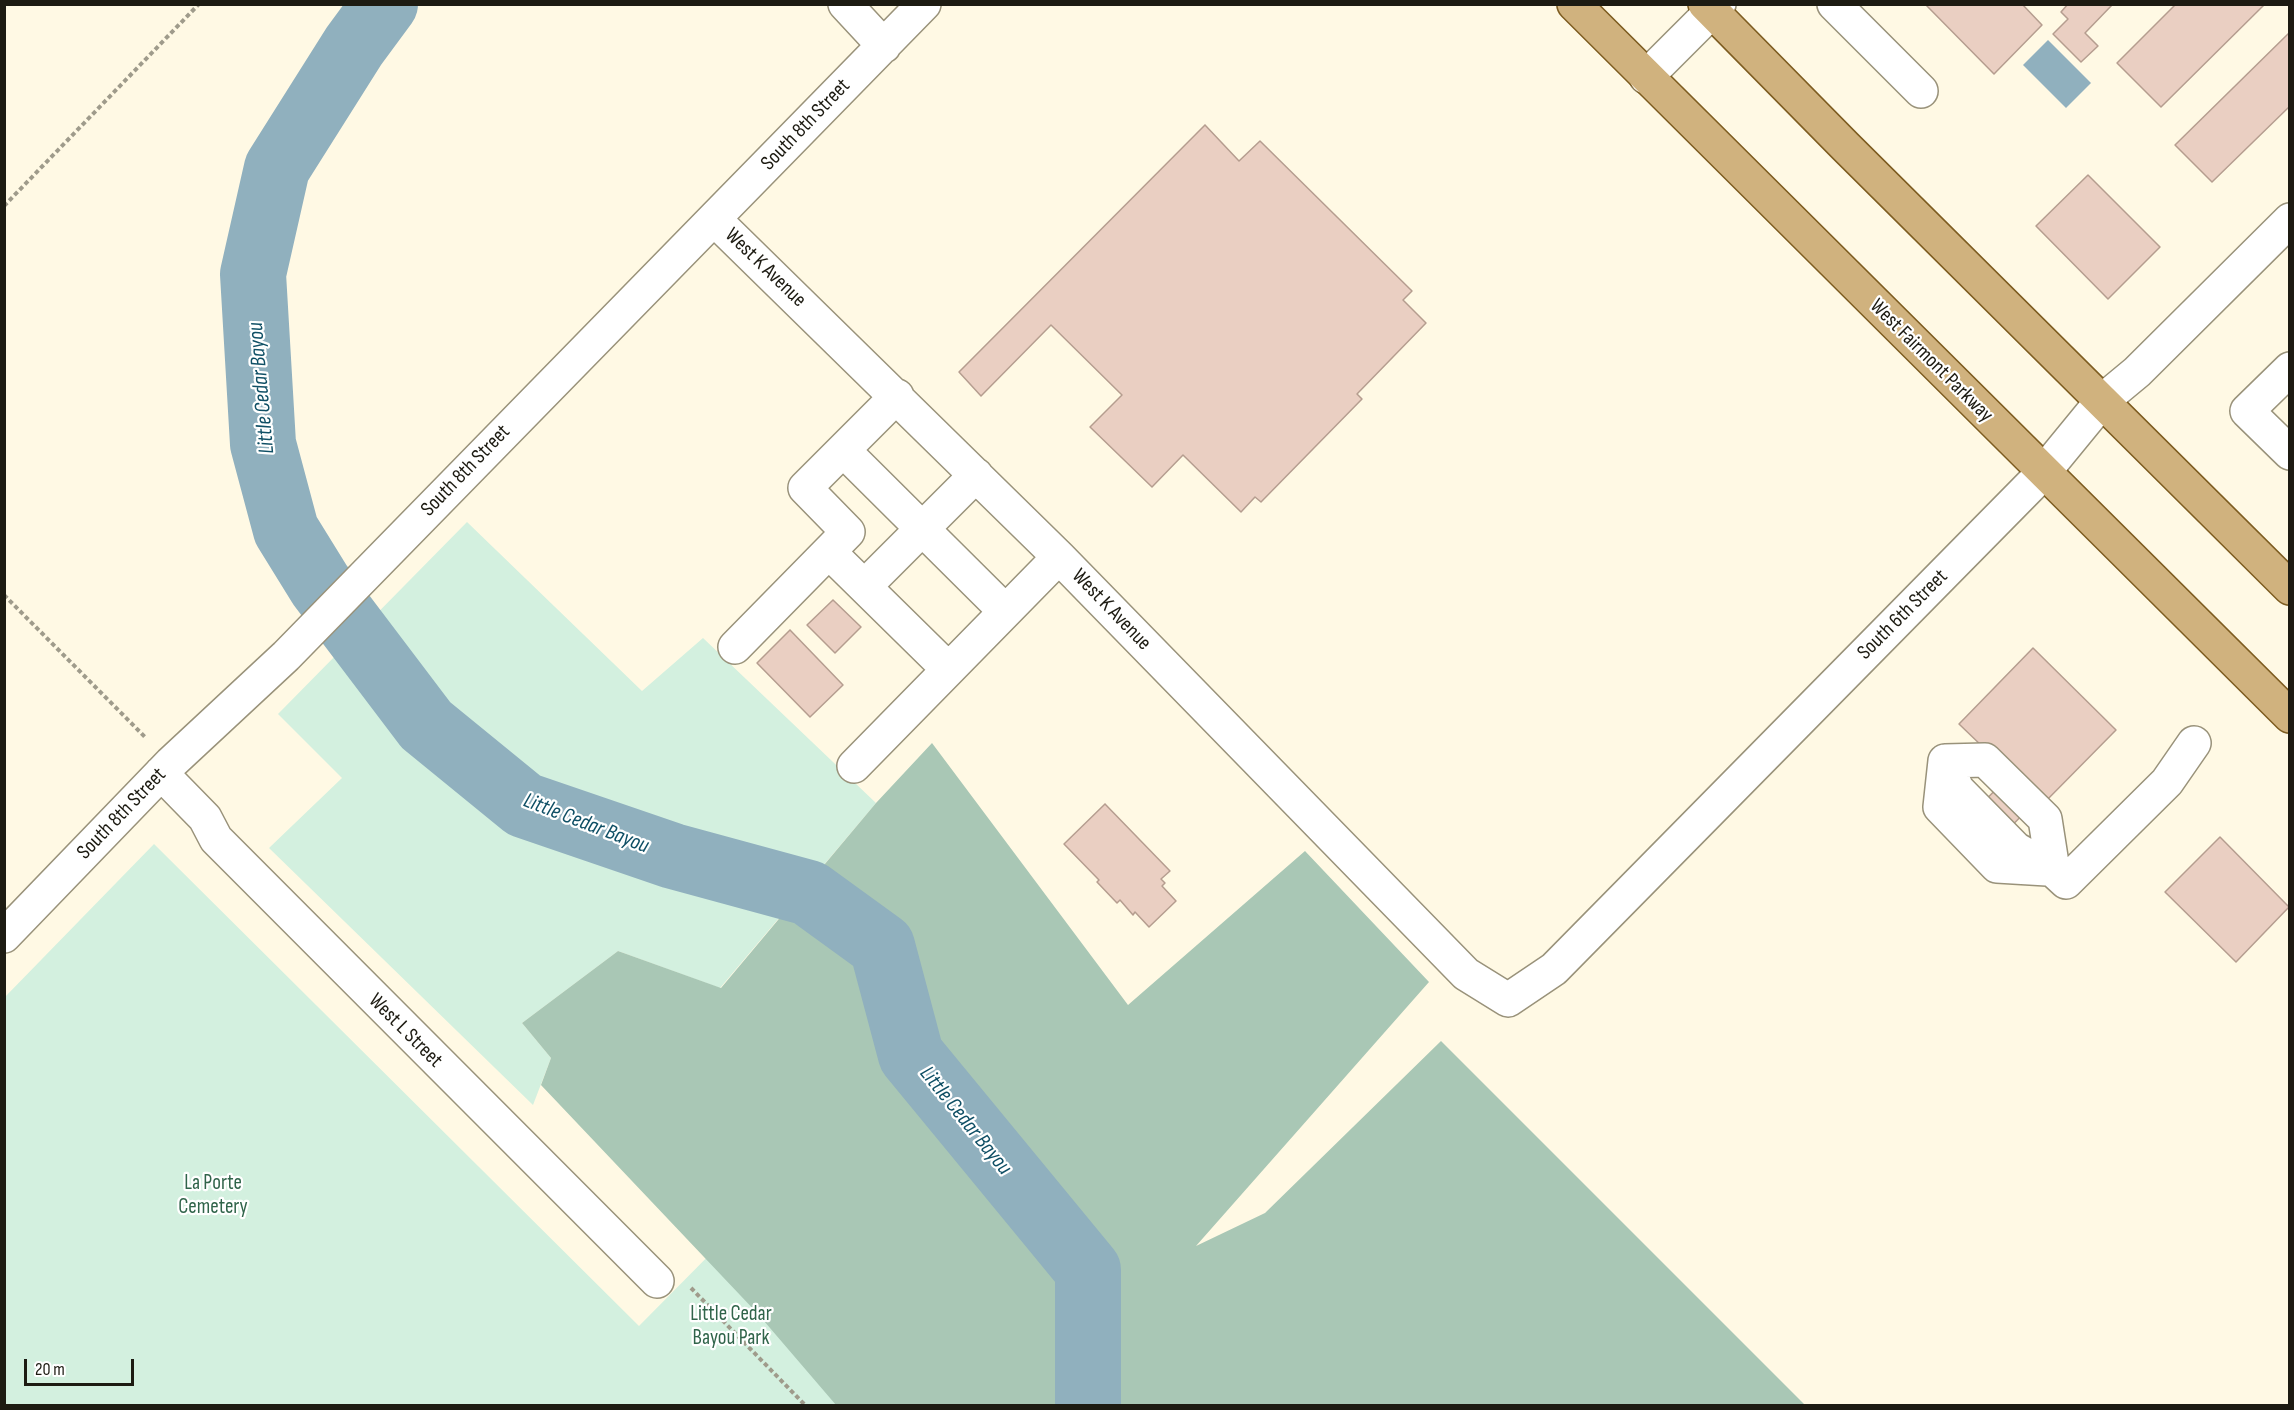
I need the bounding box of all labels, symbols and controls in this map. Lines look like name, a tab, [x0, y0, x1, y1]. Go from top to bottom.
street label: South 8th Street	[756, 74, 856, 176]
street label: West K Avenue	[719, 223, 811, 313]
street label: West Fairmont Parkway	[1864, 294, 1998, 428]
water label: Little Cedar Bayou	[243, 321, 281, 455]
street label: South 8th Street	[416, 420, 516, 522]
street label: West K Avenue	[1066, 564, 1156, 656]
street label: South 6th Street	[1853, 565, 1953, 665]
street label: South 8th Street	[72, 763, 172, 865]
water label: Little Cedar Bayou	[520, 788, 652, 860]
street label: West L Street	[363, 989, 447, 1073]
water label: Little Cedar Bayou	[913, 1061, 1017, 1181]
park label: La Porte Cemetery	[178, 1171, 248, 1221]
park label: Little Cedar Bayou Park	[690, 1302, 772, 1352]
scale bar	[27, 1347, 136, 1385]
text: 20 m	[35, 1359, 65, 1380]

